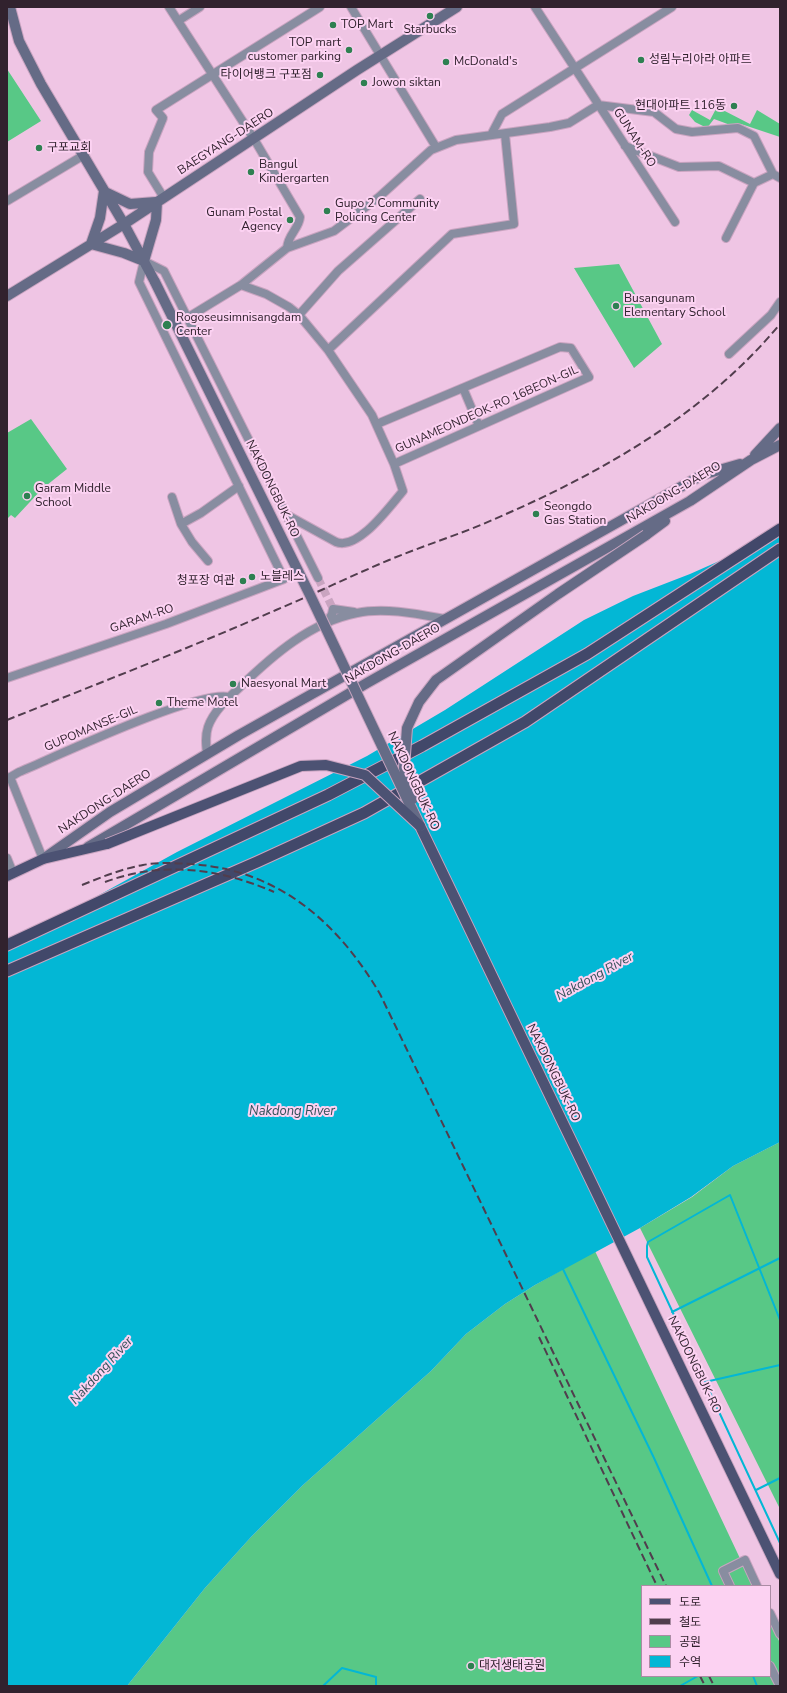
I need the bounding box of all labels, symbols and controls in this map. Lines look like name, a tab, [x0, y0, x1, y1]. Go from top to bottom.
marker: Starbucks	[425, 11, 435, 21]
place label: TOP Mart	[341, 18, 393, 32]
marker: TOP Mart	[328, 20, 338, 30]
place label: Starbucks	[403, 23, 457, 37]
place label: TOP mart customer parking	[248, 36, 341, 64]
marker: TOP mart customer parking	[344, 45, 354, 55]
place label: 성림누리아라 아파트	[649, 53, 751, 67]
place label: McDonald's	[454, 55, 517, 69]
marker: 성림누리아라 아파트	[636, 55, 646, 65]
marker: McDonald's	[441, 57, 451, 67]
place label: 타이어뱅크 구포점	[221, 68, 312, 82]
marker: 타이어뱅크 구포점	[315, 70, 325, 80]
place label: Jowon siktan	[372, 76, 441, 90]
marker: Jowon siktan	[359, 78, 369, 88]
place label: 현대아파트 116동	[635, 99, 726, 113]
marker: 현대아파트 116동	[729, 101, 739, 111]
street label: BAEGYANG-DAERO	[175, 106, 277, 178]
street label: GUNAM-RO	[610, 106, 658, 170]
place label: 구포교회	[47, 141, 91, 155]
marker: 구포교회	[34, 143, 44, 153]
place label: Bangul Kindergarten	[259, 158, 329, 186]
marker: Bangul Kindergarten	[246, 167, 256, 177]
place label: Gupo 2 Community Policing Center	[335, 197, 439, 225]
place label: Gunam Postal Agency	[206, 206, 282, 234]
marker: Gupo 2 Community Policing Center	[322, 206, 332, 216]
marker: Gunam Postal Agency	[285, 215, 295, 225]
place label: Busangunam Elementary School	[624, 292, 725, 320]
marker: Busangunam Elementary School	[611, 301, 621, 311]
place label: Rogoseusimnisangdam Center	[176, 311, 301, 339]
marker: Rogoseusimnisangdam Center	[161, 319, 173, 331]
street label: GUNAMEONDEOK-RO 16BEON-GIL	[393, 363, 581, 457]
street label: NAKDONGBUK-RO	[242, 438, 302, 540]
street label: NAKDONG-DAERO	[624, 459, 724, 527]
place label: Garam Middle School	[35, 482, 111, 510]
marker: Garam Middle School	[22, 491, 32, 501]
place label: Seongdo Gas Station	[544, 500, 606, 528]
marker: Seongdo Gas Station	[531, 509, 541, 519]
place label: 노블레스	[260, 570, 304, 584]
marker: 노블레스	[247, 572, 257, 582]
place label: 청포장 여관	[177, 574, 235, 588]
marker: 청포장 여관	[238, 576, 248, 586]
street label: GARAM-RO	[108, 601, 176, 637]
street label: NAKDONG-DAERO	[343, 621, 443, 687]
place label: Naesyonal Mart	[241, 677, 326, 691]
marker: Naesyonal Mart	[228, 679, 238, 689]
place label: Theme Motel	[167, 696, 238, 710]
marker: Theme Motel	[154, 698, 164, 708]
street label: GUPOMANSE-GIL	[42, 703, 140, 755]
street label: NAKDONGBUK-RO	[384, 729, 442, 833]
street label: NAKDONG-DAERO	[56, 767, 154, 837]
water label: Nakdong River	[554, 949, 636, 1005]
street label: NAKDONGBUK-RO	[523, 1022, 583, 1124]
water label: Nakdong River	[249, 1104, 335, 1120]
street label: NAKDONGBUK-RO	[664, 1314, 724, 1416]
water label: Nakdong River	[67, 1334, 137, 1408]
legend	[641, 1585, 771, 1677]
text: 도로	[679, 1594, 701, 1610]
text: 철도	[679, 1614, 701, 1630]
text: 공원	[679, 1634, 701, 1650]
text: 수역	[679, 1654, 701, 1670]
place label: 대저생태공원	[479, 1659, 545, 1673]
marker: 대저생태공원	[466, 1661, 476, 1671]

